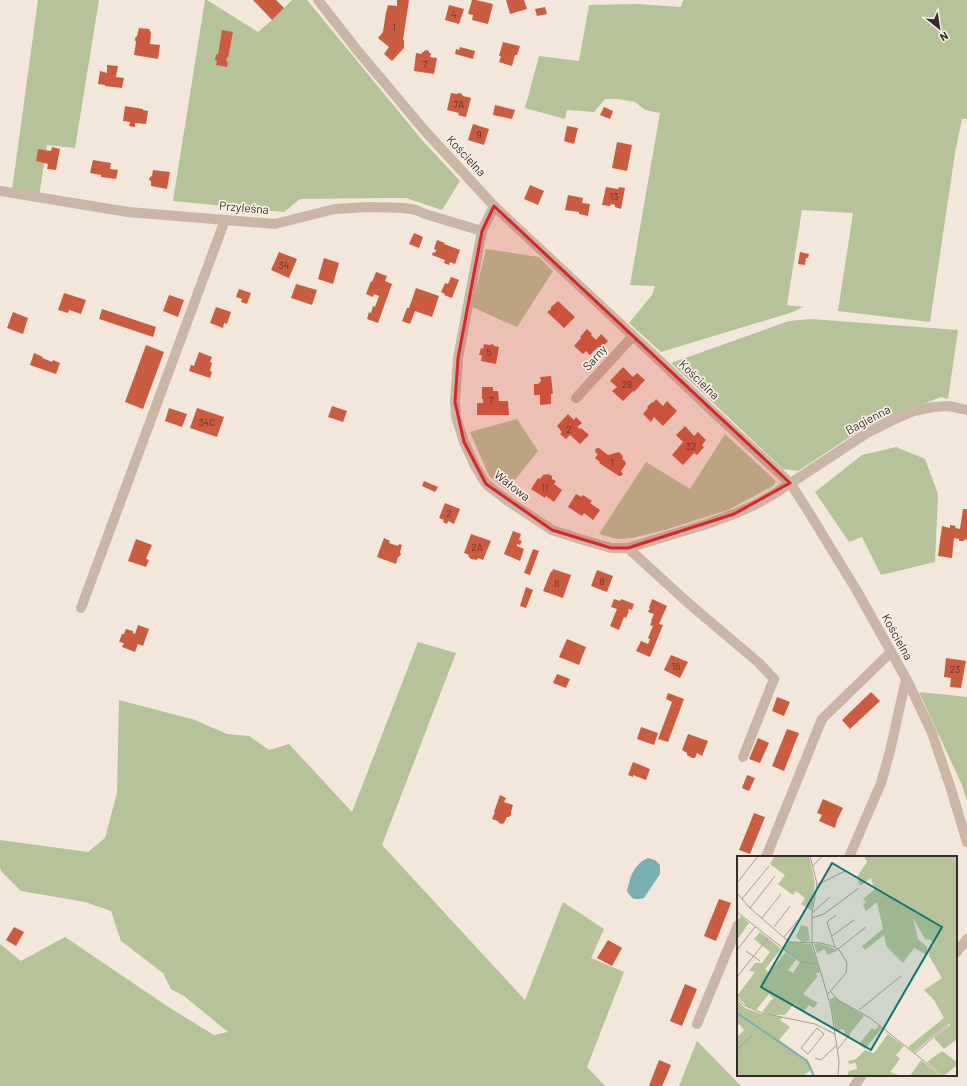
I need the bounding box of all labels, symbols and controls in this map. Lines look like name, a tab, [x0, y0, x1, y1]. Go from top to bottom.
house number: 4	[451, 8, 457, 20]
north arrow	[919, 8, 959, 48]
house number: 1	[392, 21, 396, 33]
text: N	[938, 30, 951, 45]
house number: 7	[423, 58, 428, 70]
house number: 7A	[454, 98, 464, 110]
house number: 9	[476, 128, 482, 140]
street label: Kościelna	[444, 132, 489, 179]
house number: 13	[610, 190, 618, 202]
street label: Przyleśna	[219, 198, 270, 216]
house number: 34	[279, 259, 289, 271]
street label: Sarny	[579, 341, 610, 373]
house number: 5	[486, 346, 492, 358]
street label: Kościelna	[677, 357, 723, 402]
house number: 28	[622, 378, 632, 390]
house number: 7	[489, 394, 494, 406]
street label: Bagienna	[843, 402, 892, 437]
house number: 34C	[199, 416, 215, 428]
house number: 2	[566, 423, 572, 435]
house number: 32	[686, 440, 696, 452]
house number: 1	[610, 456, 614, 468]
street label: Wałowa	[492, 467, 533, 503]
house number: 11	[541, 481, 549, 493]
house number: 2	[446, 507, 452, 519]
house number: 2A	[471, 541, 483, 553]
house number: 8	[599, 575, 605, 587]
house number: 6	[554, 577, 560, 589]
street label: Kościelna	[879, 611, 916, 662]
house number: 16	[672, 660, 680, 672]
house number: 23	[950, 663, 960, 675]
inset map	[737, 856, 957, 1076]

